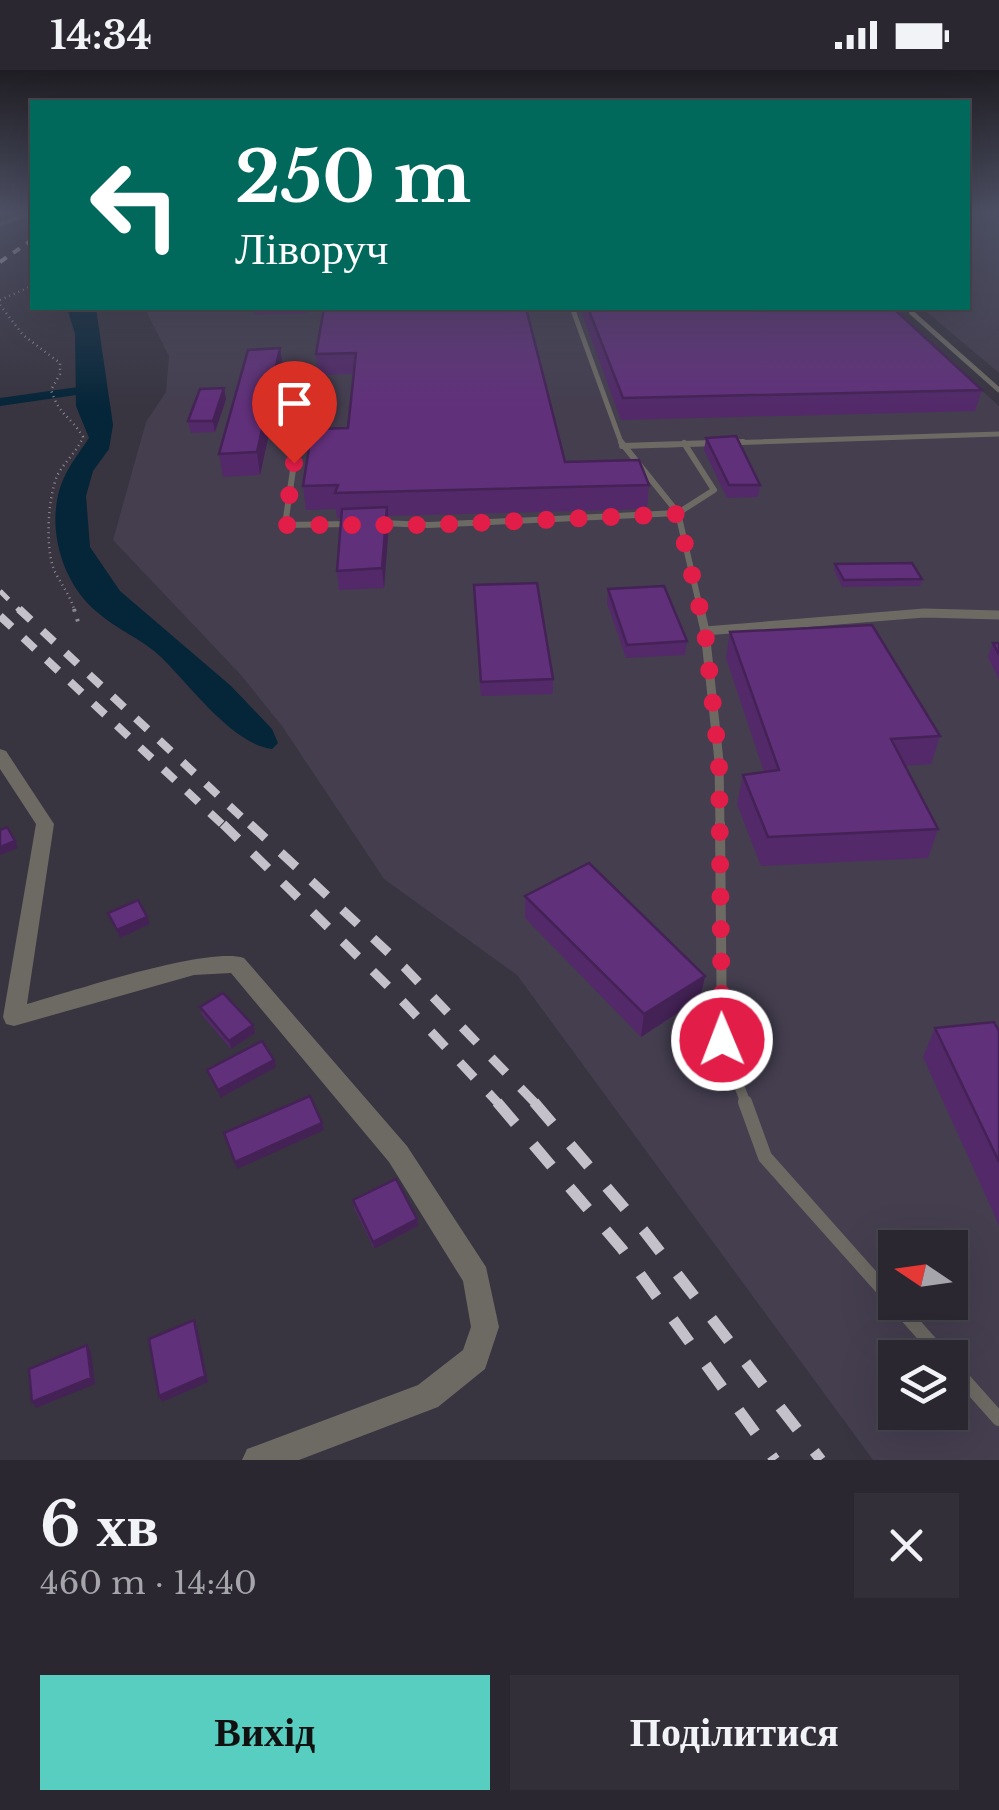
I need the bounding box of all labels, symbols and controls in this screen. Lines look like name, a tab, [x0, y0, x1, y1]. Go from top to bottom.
text: 14:34	[50, 12, 152, 59]
text: 250 m	[235, 134, 471, 221]
icon: left	[70, 140, 200, 270]
text: Ліворуч	[235, 220, 389, 276]
pin	[252, 361, 337, 464]
icon: arrive	[267, 376, 322, 431]
position arrow	[670, 988, 774, 1092]
north arrow	[878, 1230, 968, 1320]
map controls	[878, 1230, 968, 1430]
button: layers	[878, 1340, 968, 1430]
text: 6 хв	[40, 1488, 159, 1562]
button: close	[854, 1493, 959, 1598]
text: 460 m · 14:40	[40, 1563, 257, 1603]
button: Вихід	[40, 1675, 490, 1790]
button: Поділитися	[510, 1675, 959, 1790]

